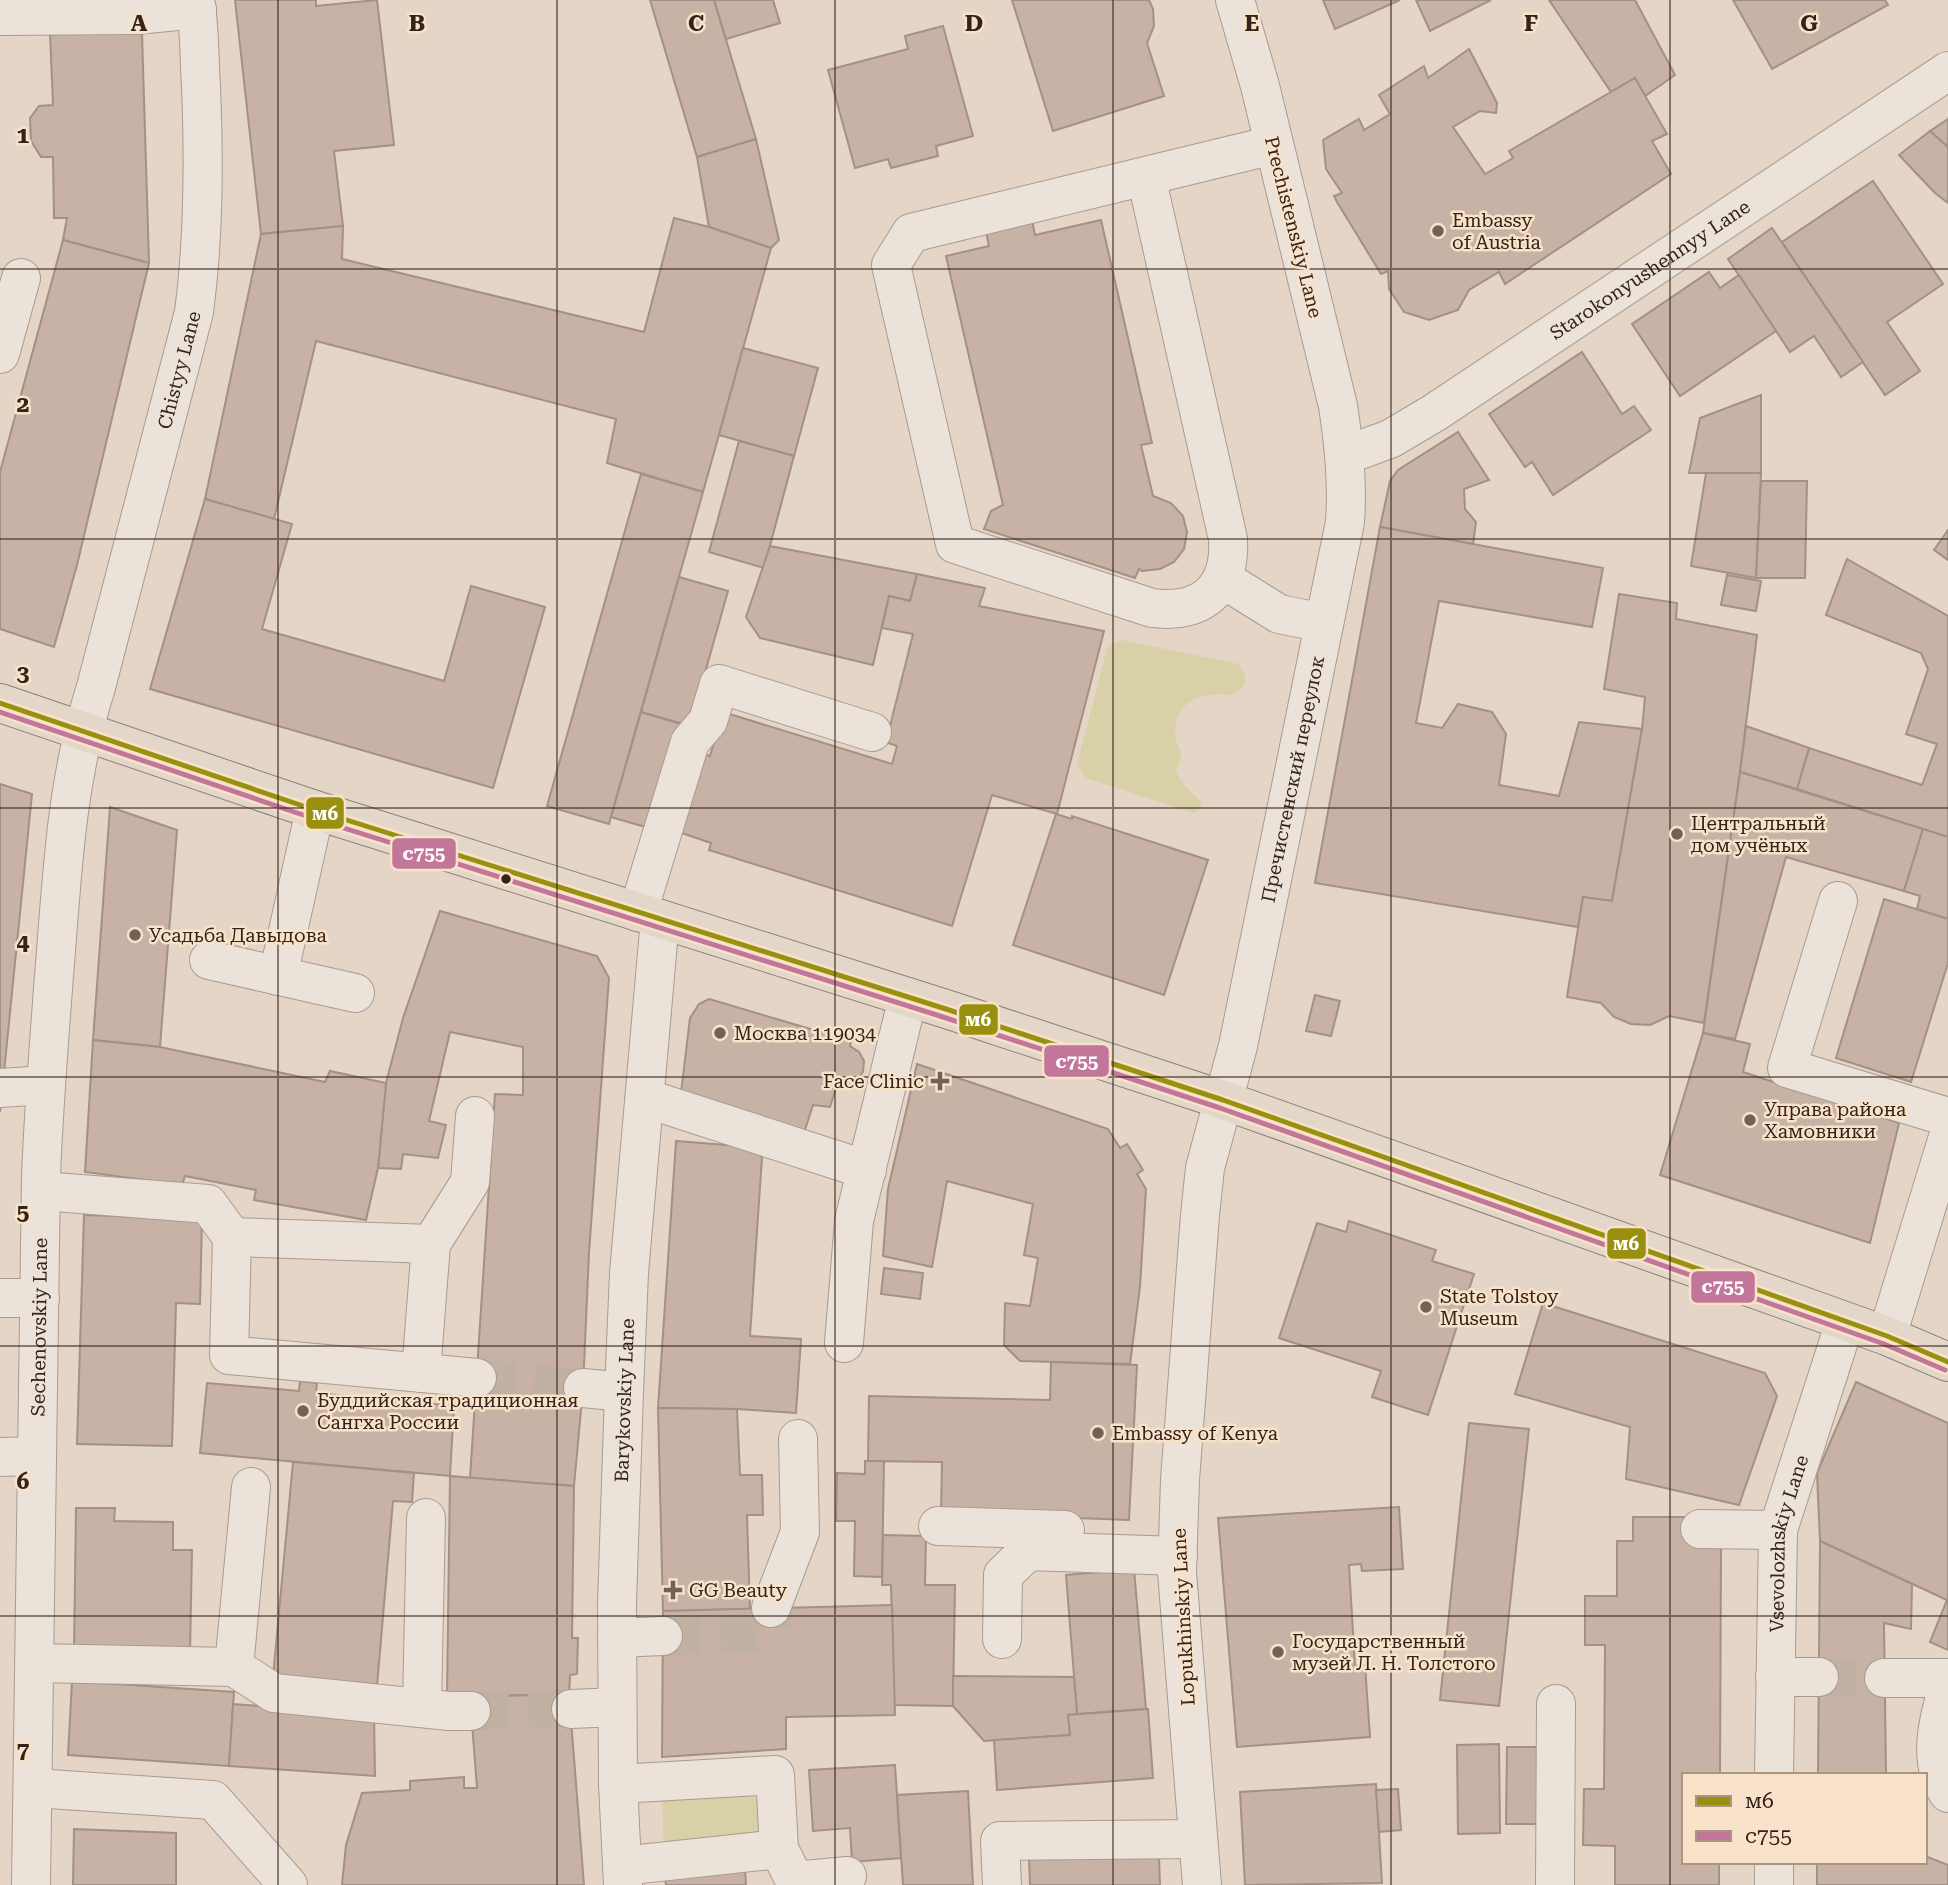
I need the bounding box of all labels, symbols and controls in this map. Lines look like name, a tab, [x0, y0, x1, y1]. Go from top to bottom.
text: A	[131, 10, 148, 37]
text: B	[409, 10, 425, 37]
text: C	[688, 10, 704, 37]
text: D	[965, 10, 983, 37]
text: E	[1245, 10, 1259, 37]
text: F	[1524, 10, 1538, 37]
text: G	[1800, 10, 1818, 37]
text: 1	[17, 122, 30, 149]
street label: Prechistenskiy Lane	[1260, 134, 1327, 320]
street label: Starokonyushennyy Lane	[1545, 195, 1754, 345]
place label: Embassy of Austria	[1452, 209, 1542, 254]
marker: Embassy of Austria	[1430, 223, 1446, 239]
street label: Chistyy Lane	[153, 309, 206, 432]
text: 2	[17, 391, 29, 418]
street label: Пречистенский переулок	[1257, 654, 1329, 905]
text: 3	[17, 660, 30, 687]
line badge: м6	[305, 796, 345, 830]
text: м6	[312, 802, 338, 825]
place label: Центральный дом учёных	[1691, 812, 1826, 857]
marker: Центральный дом учёных	[1669, 826, 1685, 842]
line badge: с755	[391, 837, 457, 870]
text: с755	[403, 842, 446, 865]
unlabelled marker	[499, 872, 513, 886]
place label: Усадьба Давыдова	[149, 924, 327, 947]
marker: Усадьба Давыдова	[127, 927, 143, 943]
text: 4	[17, 929, 30, 956]
line badge: м6	[958, 1003, 999, 1036]
text: м6	[965, 1008, 991, 1031]
place label: Москва 119034	[734, 1022, 876, 1045]
marker: Москва 119034	[712, 1025, 728, 1041]
line badge: с755	[1043, 1044, 1110, 1078]
text: с755	[1056, 1050, 1099, 1073]
place label: Face Clinic	[823, 1070, 924, 1093]
marker: Face Clinic	[930, 1071, 950, 1091]
place label: Управа района Хамовники	[1764, 1098, 1907, 1143]
marker: Управа района Хамовники	[1742, 1112, 1758, 1128]
text: 5	[17, 1199, 30, 1226]
line badge: м6	[1606, 1227, 1647, 1260]
text: м6	[1613, 1232, 1639, 1255]
street label: Sechenovskiy Lane	[27, 1238, 52, 1416]
line badge: с755	[1690, 1270, 1756, 1304]
text: с755	[1702, 1275, 1745, 1298]
place label: State Tolstoy Museum	[1440, 1285, 1559, 1330]
marker: State Tolstoy Museum	[1418, 1299, 1434, 1315]
street label: Barykovskiy Lane	[610, 1318, 639, 1483]
place label: Буддийская традиционная Сангха России	[317, 1389, 579, 1434]
marker: Буддийская традиционная Сангха России	[295, 1403, 311, 1419]
place label: Embassy of Kenya	[1112, 1422, 1279, 1445]
marker: Embassy of Kenya	[1090, 1425, 1106, 1441]
street label: Vsevolozhskiy Lane	[1765, 1452, 1813, 1633]
text: 6	[17, 1468, 30, 1495]
street label: Lopukhinskiy Lane	[1167, 1527, 1200, 1706]
place label: GG Beauty	[689, 1579, 788, 1602]
marker: GG Beauty	[663, 1580, 683, 1600]
place label: Государственный музей Л. Н. Толстого	[1292, 1630, 1496, 1675]
marker: Государственный музей Л. Н. Толстого	[1270, 1644, 1286, 1660]
text: 7	[17, 1737, 30, 1764]
legend	[1682, 1773, 1927, 1864]
text: м6	[1745, 1789, 1774, 1813]
text: с755	[1745, 1824, 1792, 1848]

